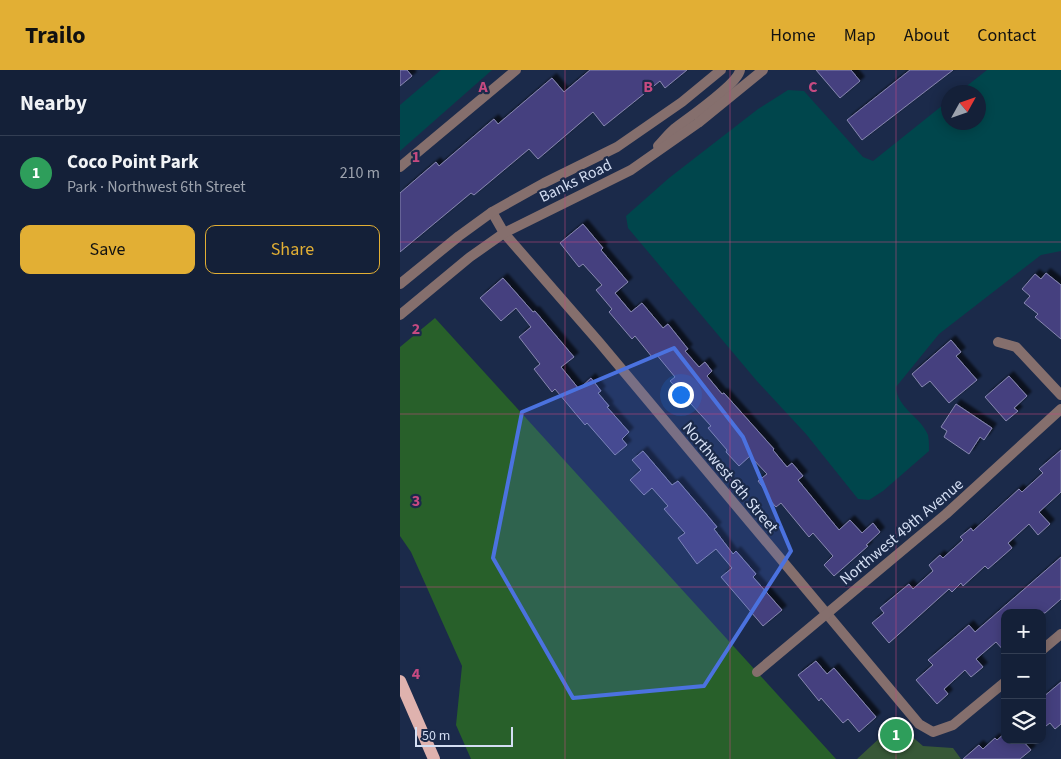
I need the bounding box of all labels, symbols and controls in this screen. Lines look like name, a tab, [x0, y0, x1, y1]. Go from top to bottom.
text: Trailo	[25, 18, 86, 53]
text: Home	[770, 23, 816, 48]
text: Map	[844, 23, 876, 48]
text: About	[904, 23, 949, 48]
text: Contact	[977, 23, 1036, 48]
text: A	[477, 76, 488, 98]
text: B	[643, 76, 653, 98]
text: C	[808, 76, 818, 98]
north arrow	[941, 85, 986, 130]
text: Nearby	[20, 88, 87, 118]
text: 1	[412, 146, 420, 168]
text: Coco Point Park	[67, 149, 199, 176]
street label: Banks Road	[535, 154, 615, 208]
text: 1	[32, 162, 40, 184]
text: 210 m	[340, 162, 380, 184]
text: Park · Northwest 6th Street	[67, 176, 246, 198]
button: Save	[20, 225, 195, 274]
button: Share	[205, 225, 380, 274]
text: 2	[412, 318, 420, 340]
your location	[668, 382, 694, 408]
street label: Northwest 6th Street	[677, 418, 784, 538]
street label: Northwest 49th Avenue	[835, 473, 968, 590]
text: 3	[412, 490, 420, 512]
map controls	[1001, 609, 1046, 744]
button: +	[1001, 609, 1046, 654]
button: −	[1001, 654, 1046, 699]
text: 4	[412, 663, 421, 685]
button: layers	[1001, 699, 1046, 744]
pin: 1	[880, 716, 912, 754]
scale bar	[415, 724, 512, 747]
text: 50 m	[422, 726, 450, 746]

